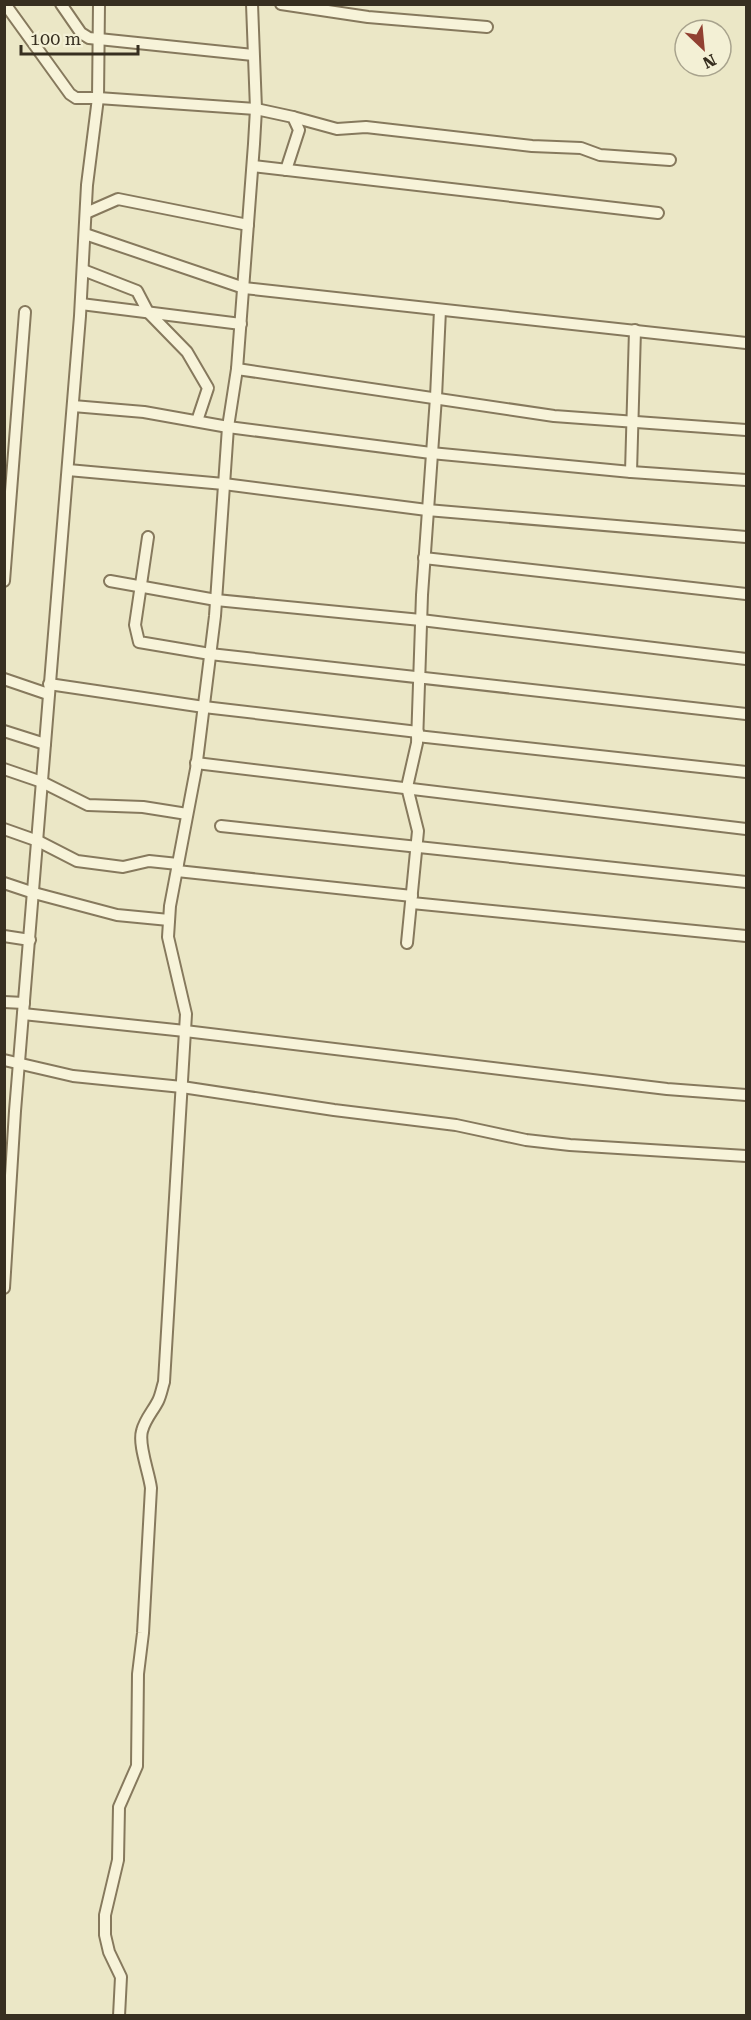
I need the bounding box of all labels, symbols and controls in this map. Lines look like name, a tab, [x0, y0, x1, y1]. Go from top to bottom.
scale bar	[21, 18, 138, 56]
north arrow	[673, 18, 733, 78]
text: 100 m	[30, 28, 81, 49]
text: N	[700, 50, 719, 72]

